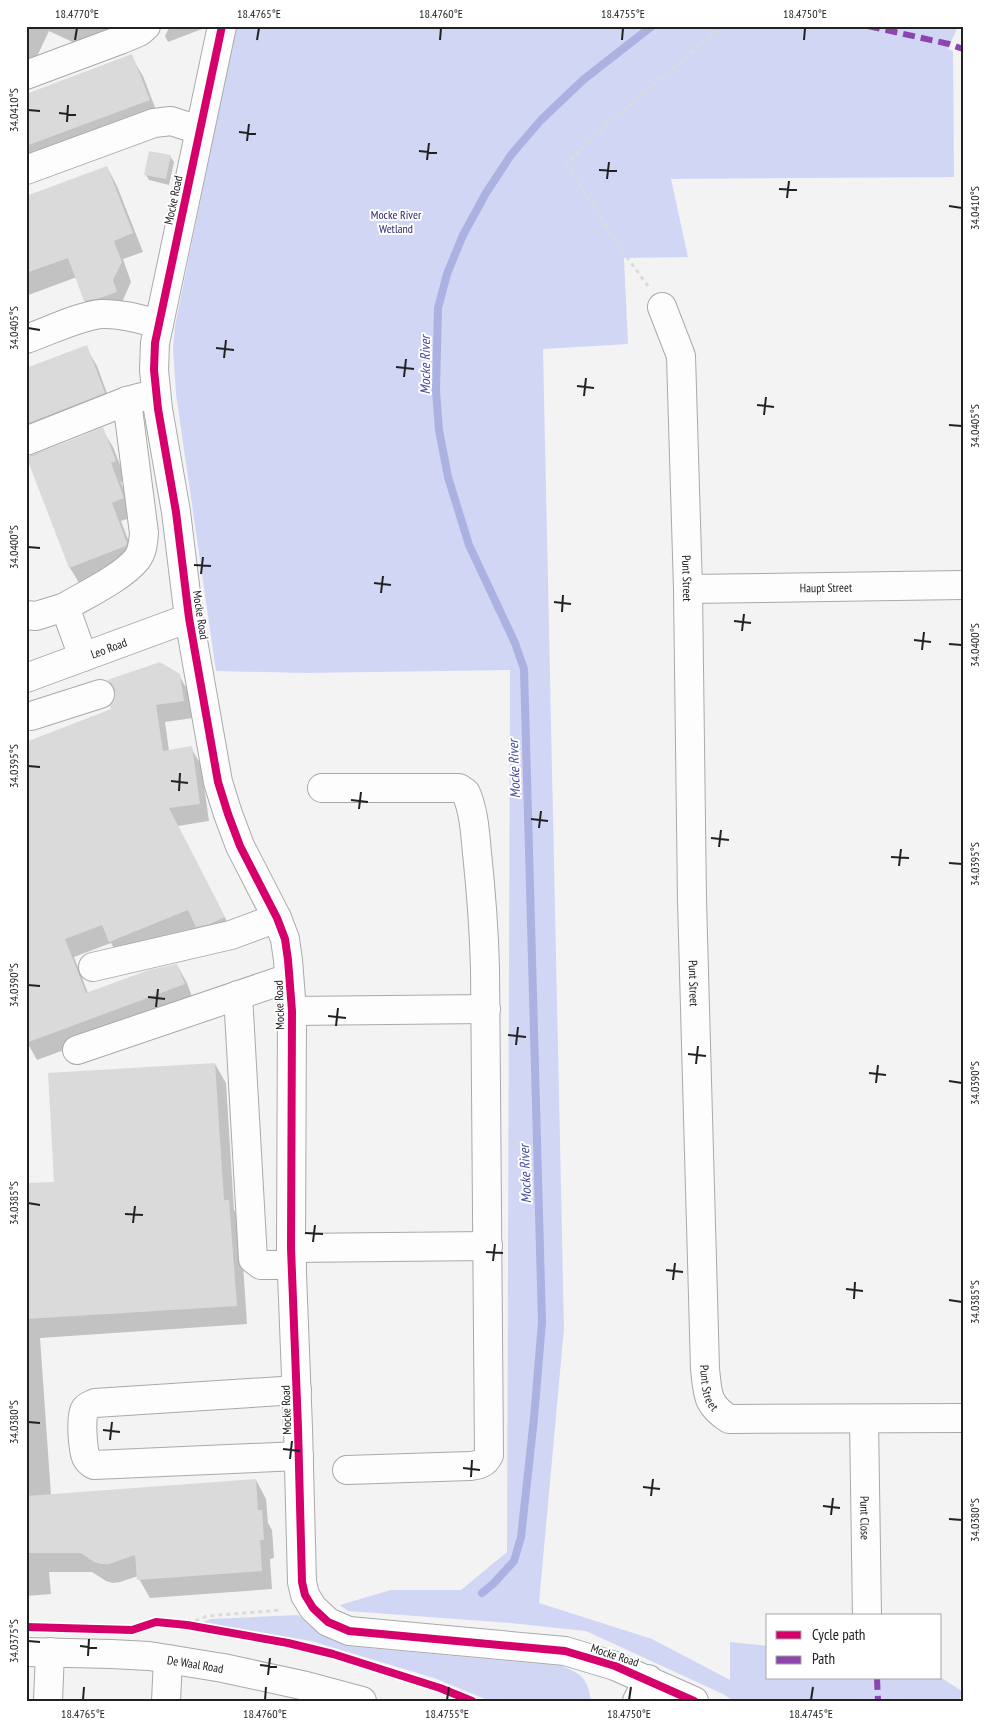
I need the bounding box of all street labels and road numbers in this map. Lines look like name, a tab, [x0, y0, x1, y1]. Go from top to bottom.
street label: Mocke Road	[161, 174, 185, 226]
street label: Punt Street	[679, 555, 696, 602]
street label: Haupt Street	[800, 579, 853, 595]
street label: Mocke Road	[190, 589, 212, 641]
street label: Leo Road	[88, 634, 129, 661]
street label: Punt Street	[686, 960, 702, 1007]
street label: Mocke Road	[271, 980, 287, 1030]
street label: Punt Street	[697, 1365, 723, 1414]
street label: Mocke Road	[278, 1385, 294, 1435]
street label: Punt Close	[858, 1496, 873, 1540]
street label: Mocke Road	[589, 1640, 641, 1670]
street label: De Waal Road	[166, 1652, 225, 1675]

